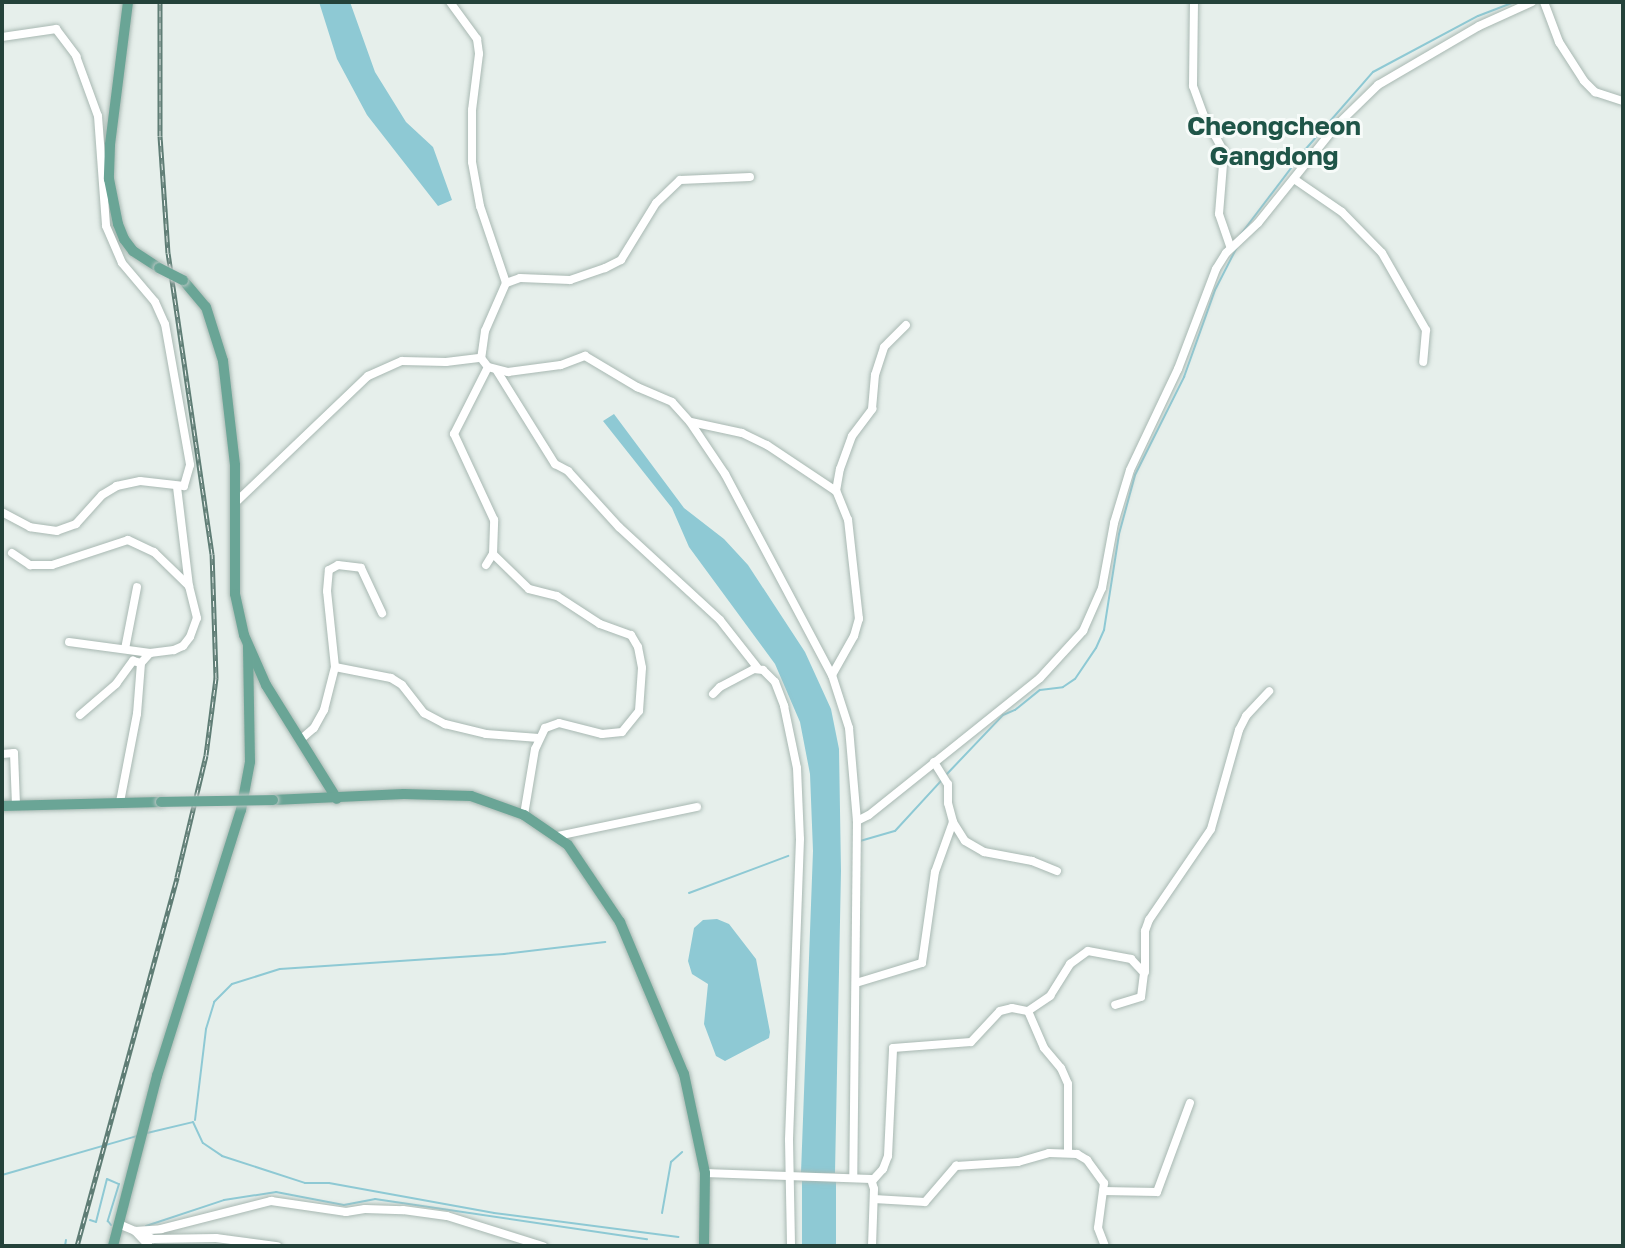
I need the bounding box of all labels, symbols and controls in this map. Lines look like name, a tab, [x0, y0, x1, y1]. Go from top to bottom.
district label: Cheongcheon Gangdong	[1187, 110, 1361, 172]

